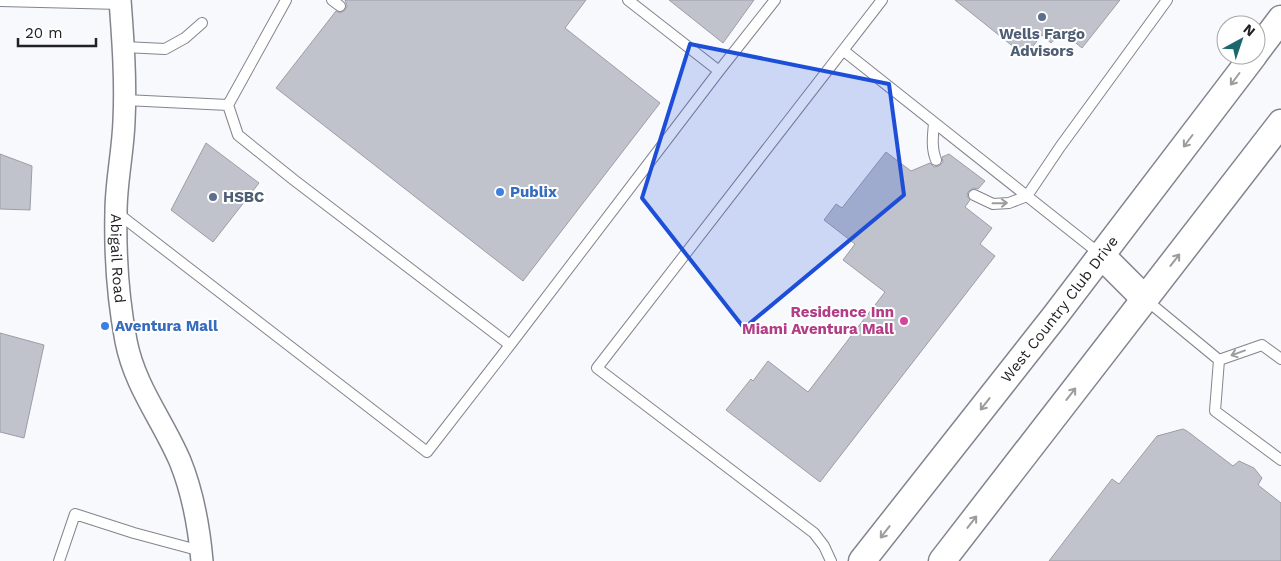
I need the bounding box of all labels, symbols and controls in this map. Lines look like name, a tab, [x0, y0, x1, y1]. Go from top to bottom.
marker: Wells Fargo Advisors	[1036, 11, 1048, 23]
scale bar	[18, 15, 95, 47]
north arrow	[1216, 15, 1266, 65]
text: N	[1240, 21, 1258, 40]
text: 20 m	[25, 24, 63, 42]
place label: Wells Fargo Advisors	[999, 25, 1085, 60]
one-way arrow	[1230, 72, 1241, 85]
one-way arrow	[1182, 134, 1193, 147]
place label: Publix	[510, 183, 557, 201]
marker: Publix	[494, 186, 506, 198]
place label: HSBC	[223, 188, 264, 206]
marker: HSBC	[207, 191, 219, 203]
one-way arrow	[992, 199, 1008, 208]
street label: Abigail Road	[107, 214, 129, 304]
street label: West Country Club Drive	[997, 232, 1122, 386]
one-way arrow	[1169, 254, 1180, 267]
place label: Residence Inn Miami Aventura Mall	[742, 303, 894, 338]
marker: Residence Inn Miami Aventura Mall	[898, 315, 910, 327]
place label: Aventura Mall	[115, 317, 218, 335]
marker: Aventura Mall	[99, 320, 111, 332]
one-way arrow	[1231, 349, 1247, 359]
one-way arrow	[1066, 387, 1076, 401]
one-way arrow	[980, 397, 991, 410]
one-way arrow	[966, 516, 977, 529]
one-way arrow	[880, 525, 890, 539]

